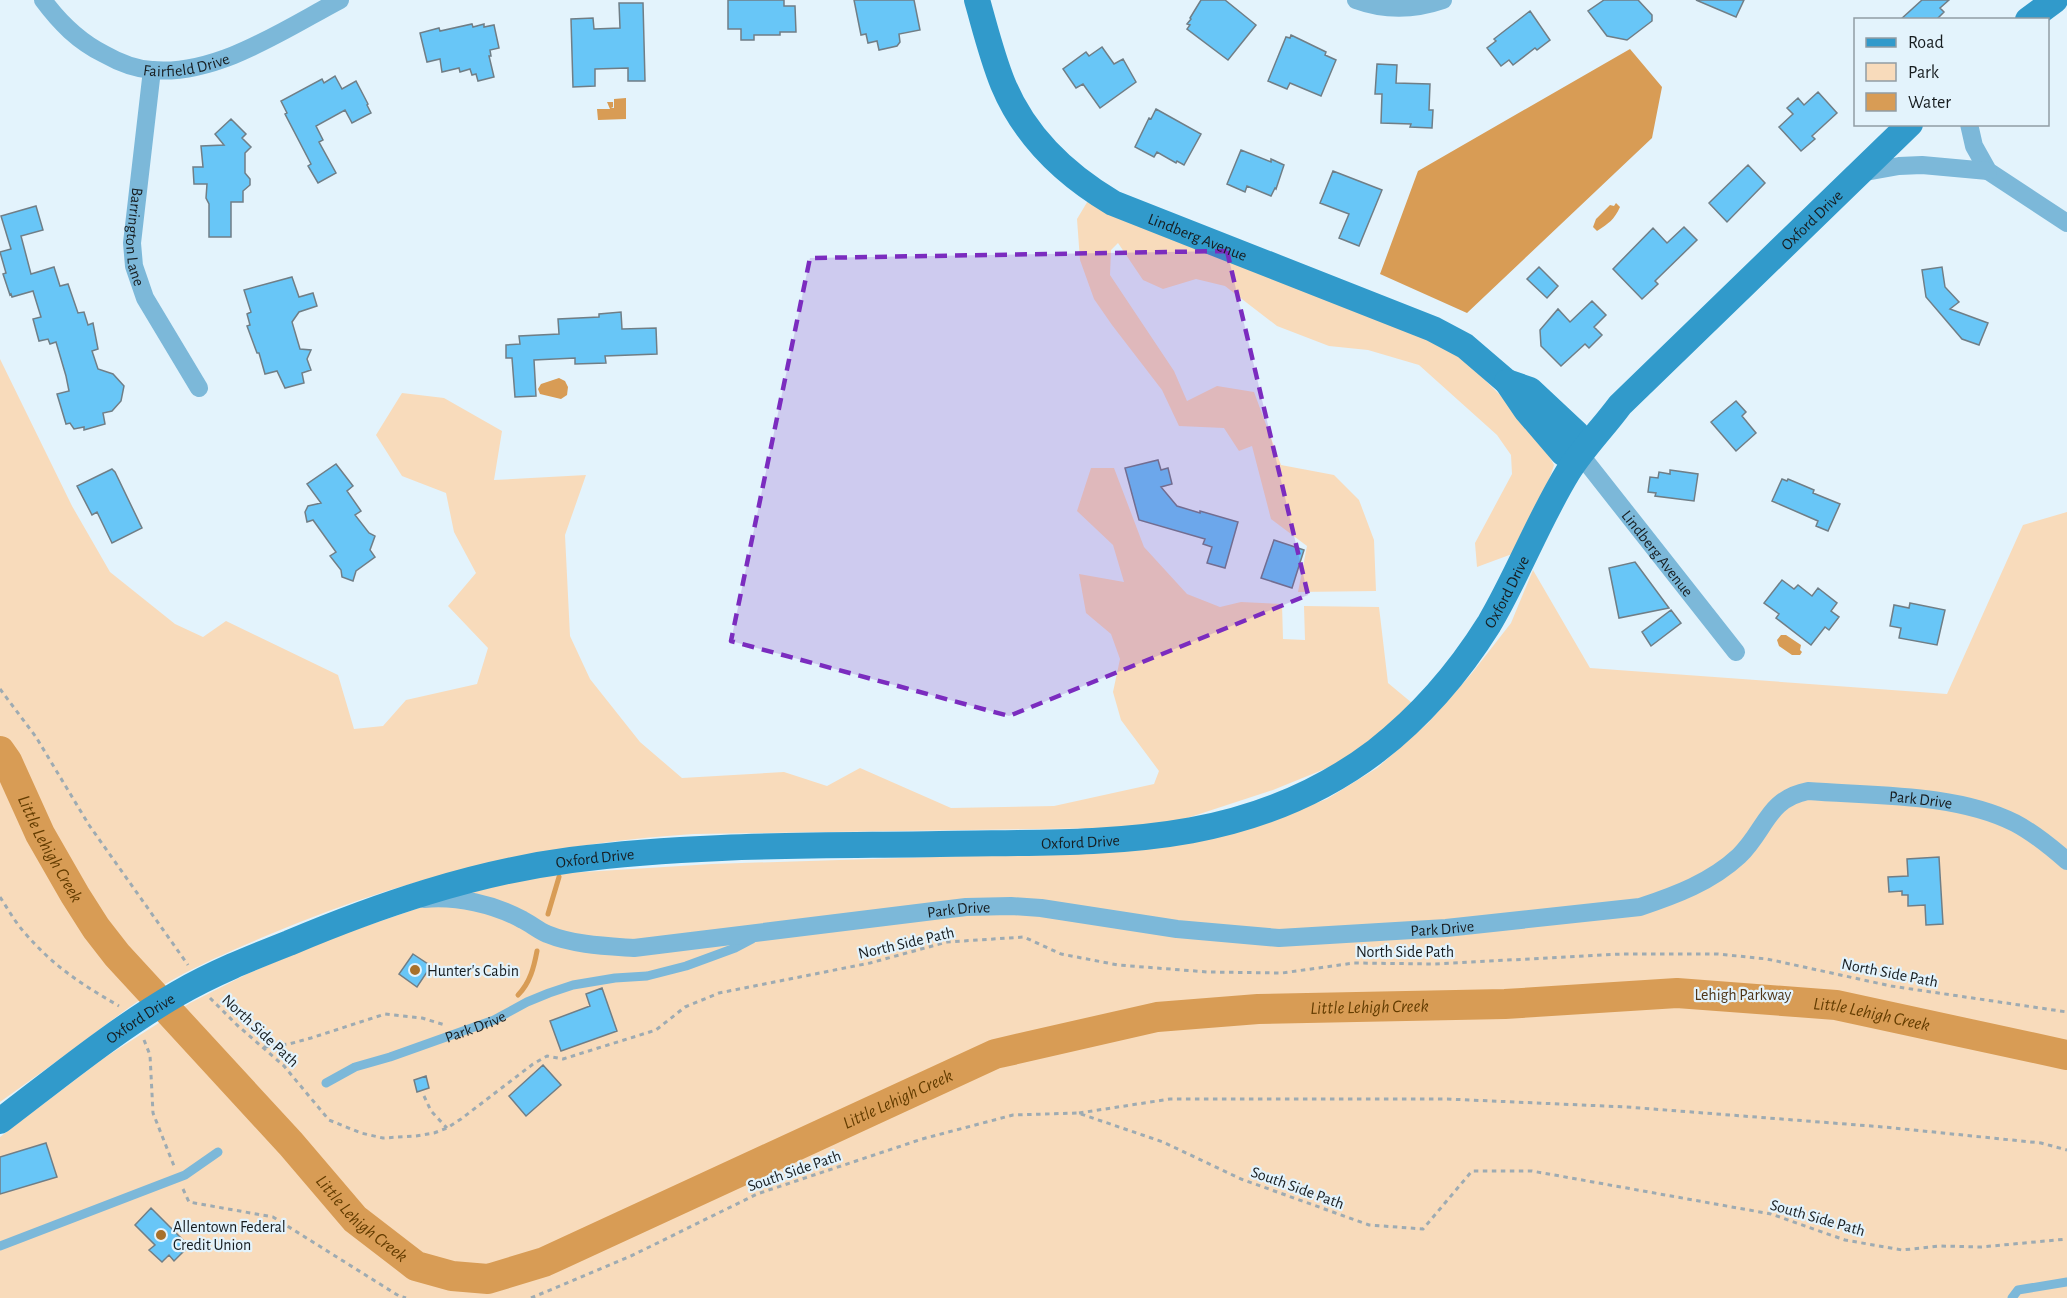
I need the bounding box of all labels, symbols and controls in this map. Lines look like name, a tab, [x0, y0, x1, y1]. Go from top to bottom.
legend	[1854, 18, 2049, 126]
text: Road	[1908, 34, 1944, 52]
street label: Fairfield Drive	[142, 50, 232, 80]
text: Park	[1908, 64, 1940, 82]
text: Water	[1908, 94, 1951, 112]
street label: Barrington Lane	[123, 187, 147, 288]
street label: Oxford Drive	[1778, 187, 1846, 253]
street label: Lindberg Avenue	[1146, 211, 1249, 264]
street label: Lindberg Avenue	[1618, 507, 1696, 600]
street label: Oxford Drive	[1482, 553, 1532, 631]
street label: Park Drive	[1889, 789, 1954, 812]
water label: Little Lehigh Creek	[14, 793, 85, 906]
street label: Oxford Drive	[1041, 832, 1120, 852]
street label: Oxford Drive	[555, 846, 635, 871]
street label: Park Drive	[926, 899, 991, 921]
street label: Park Drive	[1410, 918, 1475, 939]
street label: North Side Path	[857, 924, 956, 962]
street label: North Side Path	[1356, 944, 1454, 960]
street label: North Side Path	[1840, 956, 1939, 990]
marker: Hunter's Cabin	[408, 963, 422, 977]
place label: Hunter's Cabin	[427, 963, 519, 979]
park label: Lehigh Parkway	[1695, 987, 1792, 1004]
street label: Oxford Drive	[103, 990, 178, 1047]
street label: North Side Path	[219, 991, 302, 1070]
water label: Little Lehigh Creek	[1813, 995, 1931, 1035]
water label: Little Lehigh Creek	[1310, 998, 1429, 1018]
street label: Park Drive	[443, 1008, 509, 1046]
water label: Little Lehigh Creek	[840, 1067, 956, 1133]
street label: South Side Path	[746, 1147, 843, 1194]
street label: South Side Path	[1249, 1164, 1346, 1212]
water label: Little Lehigh Creek	[312, 1172, 410, 1266]
street label: South Side Path	[1769, 1197, 1867, 1239]
place label: Allentown Federal Credit Union	[173, 1219, 286, 1253]
marker: Allentown Federal Credit Union	[154, 1228, 168, 1242]

